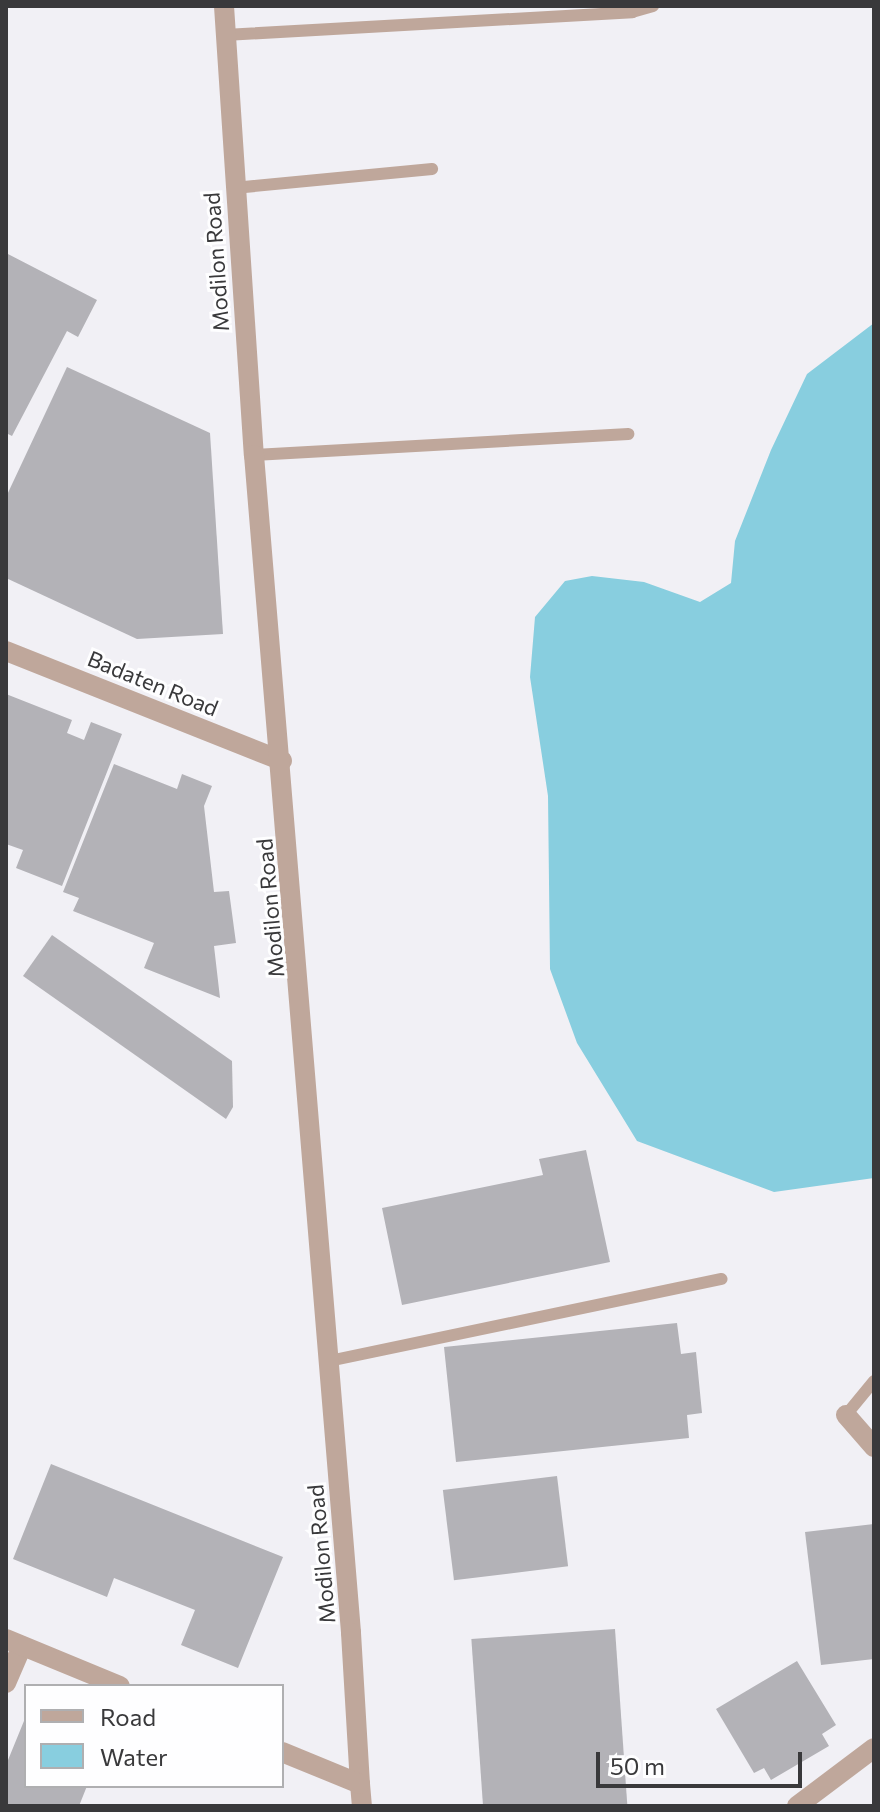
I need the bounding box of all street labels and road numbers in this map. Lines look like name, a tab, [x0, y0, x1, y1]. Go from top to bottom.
street label: Modilon Road	[198, 192, 234, 332]
street label: Badaten Road	[84, 645, 222, 721]
street label: Modilon Road	[251, 837, 289, 979]
street label: Modilon Road	[302, 1483, 340, 1625]

